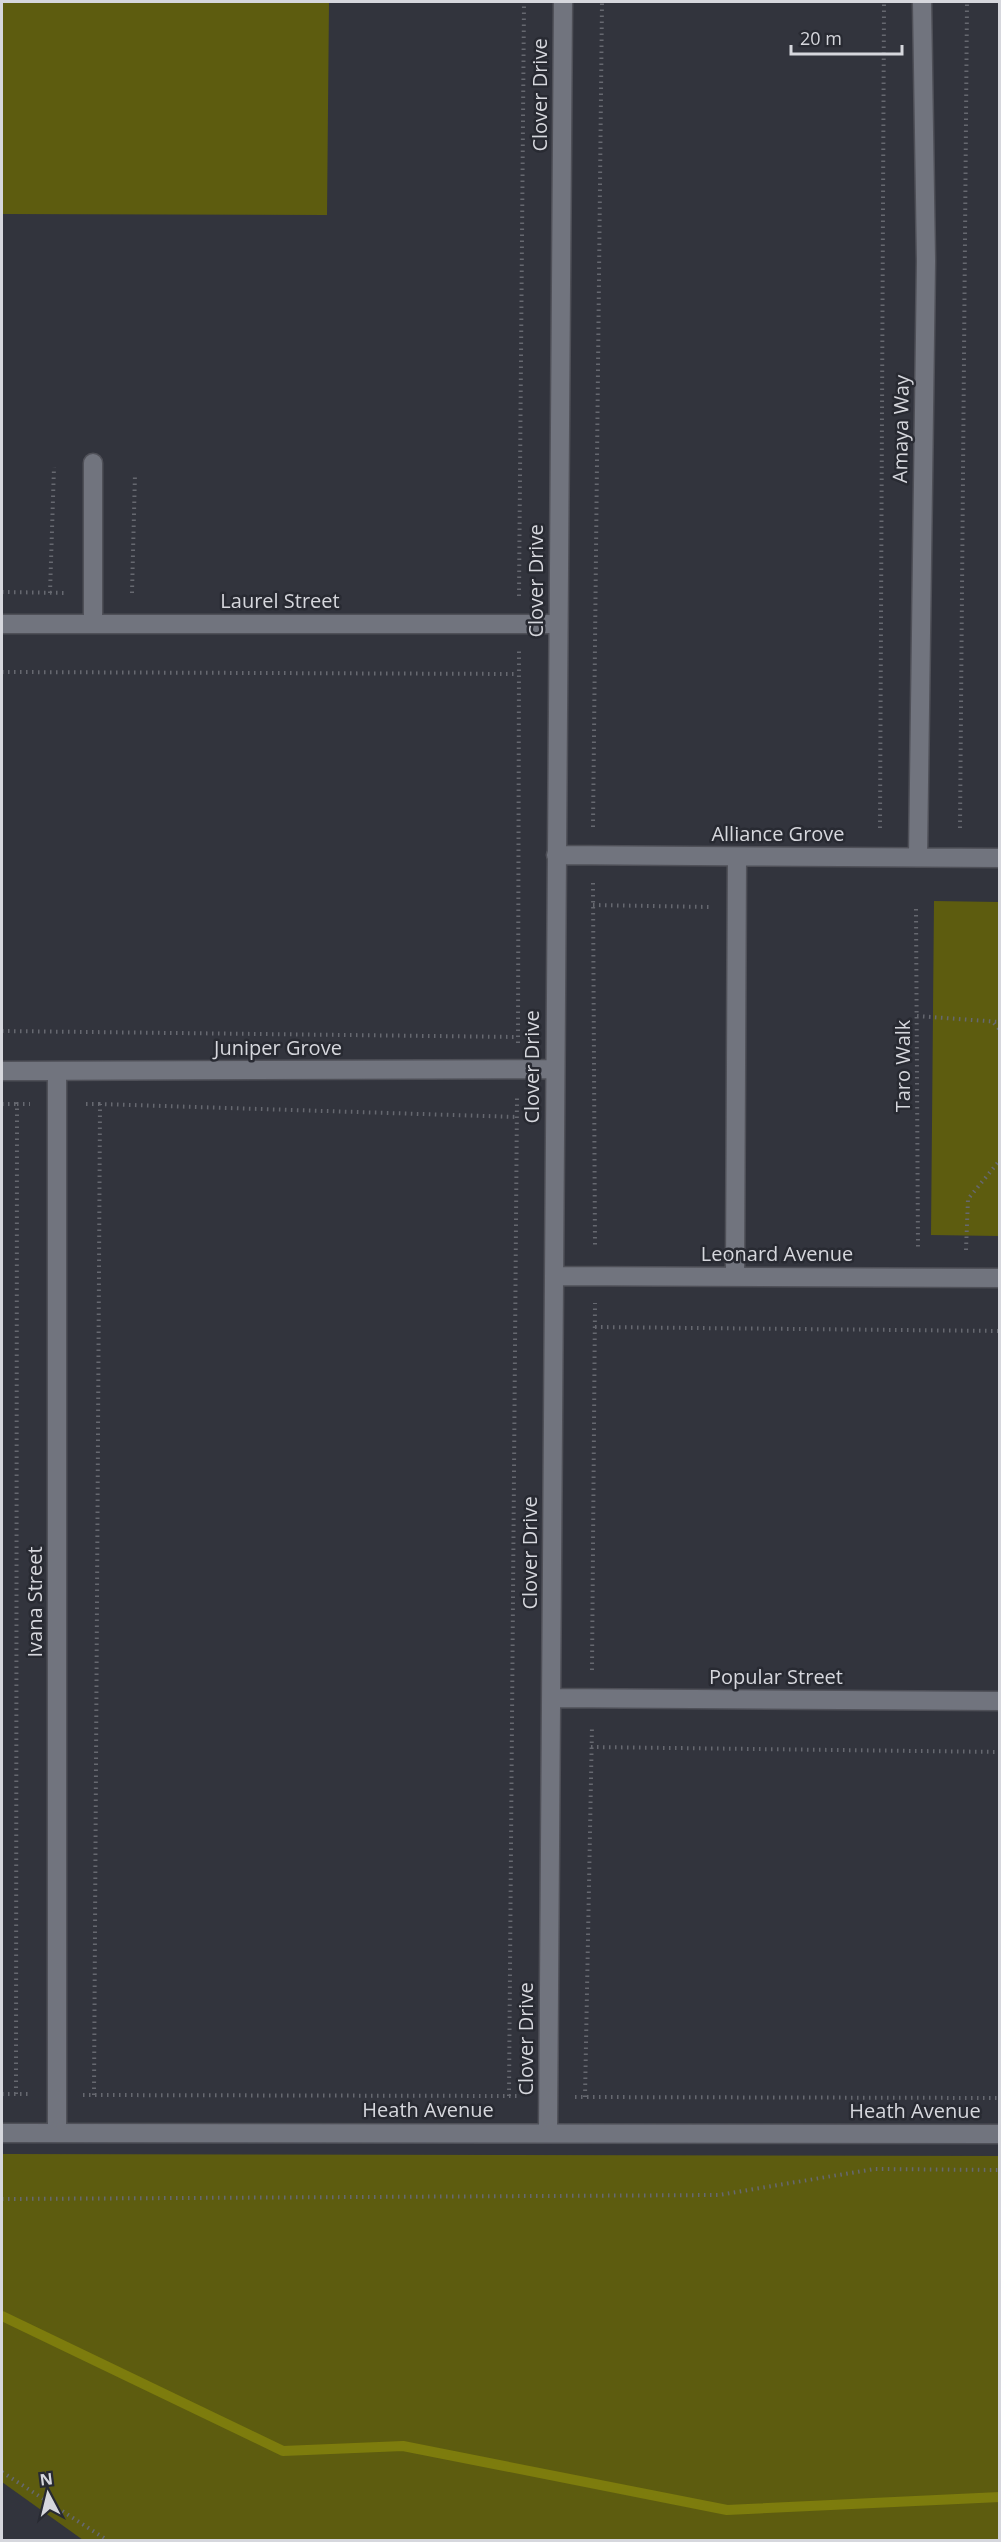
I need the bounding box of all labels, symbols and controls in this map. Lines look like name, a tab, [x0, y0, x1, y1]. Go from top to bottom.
scale bar	[791, 18, 902, 56]
text: 20 m	[800, 26, 842, 50]
street label: Clover Drive	[526, 38, 553, 152]
street label: Amaya Way	[886, 374, 915, 483]
street label: Clover Drive	[522, 524, 549, 638]
street label: Laurel Street	[220, 587, 340, 614]
street label: Alliance Grove	[711, 820, 845, 847]
street label: Clover Drive	[518, 1010, 545, 1124]
street label: Taro Walk	[889, 1019, 916, 1112]
street label: Juniper Grove	[212, 1034, 342, 1061]
street label: Leonard Avenue	[701, 1240, 853, 1267]
street label: Clover Drive	[516, 1496, 543, 1610]
street label: Ivana Street	[21, 1546, 48, 1658]
street label: Popular Street	[709, 1663, 843, 1690]
street label: Clover Drive	[512, 1982, 539, 2096]
street label: Heath Avenue	[362, 2096, 494, 2123]
street label: Heath Avenue	[849, 2097, 981, 2124]
north arrow	[18, 2464, 78, 2524]
text: N	[38, 2467, 54, 2491]

